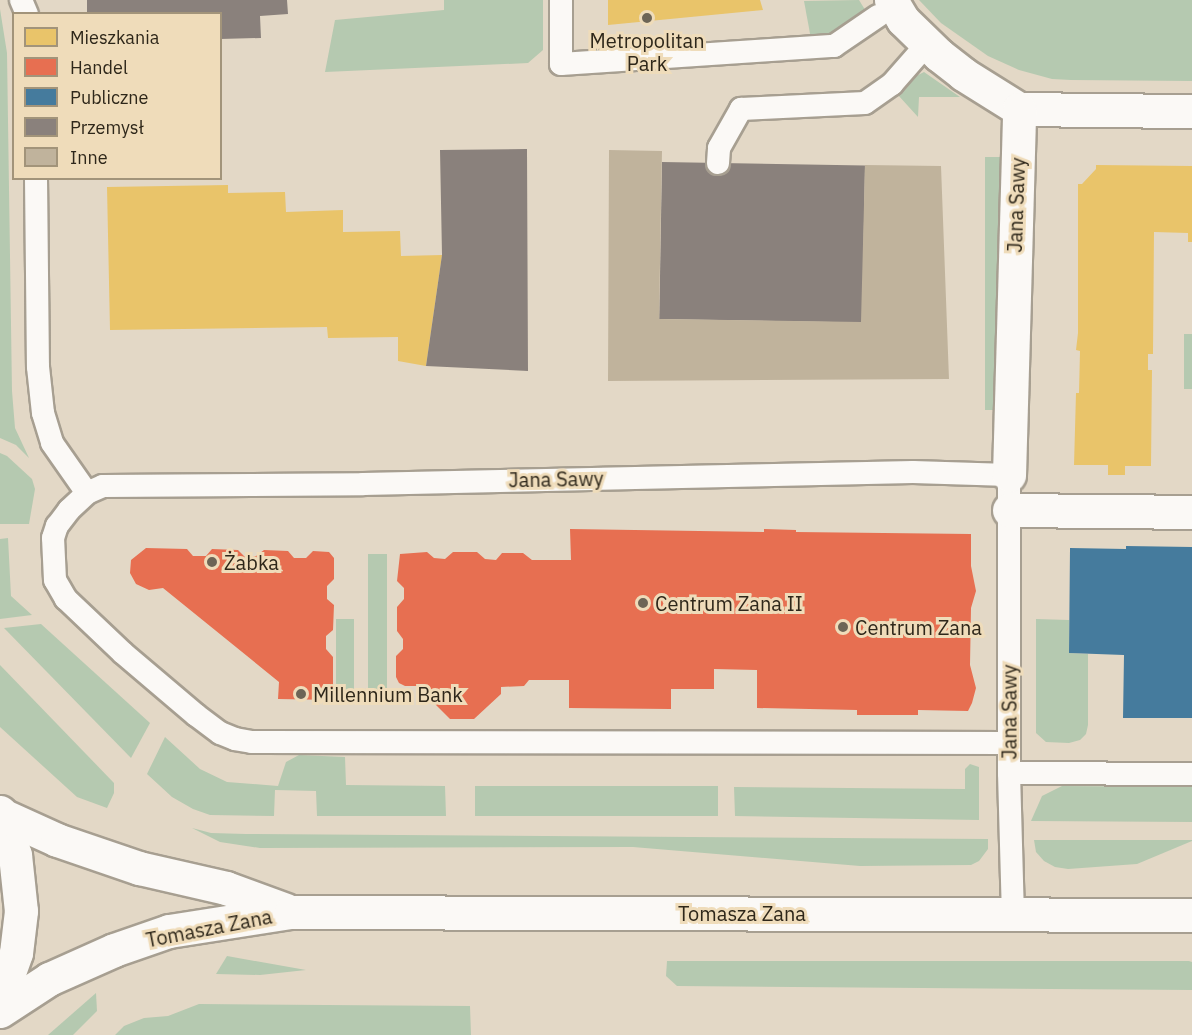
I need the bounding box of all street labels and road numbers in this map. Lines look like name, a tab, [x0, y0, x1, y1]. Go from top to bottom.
street label: Jana Sawy	[1002, 157, 1030, 253]
street label: Jana Sawy	[508, 466, 604, 492]
street label: Jana Sawy	[997, 664, 1021, 760]
street label: Tomasza Zana	[678, 901, 806, 925]
street label: Tomasza Zana	[144, 904, 274, 952]

